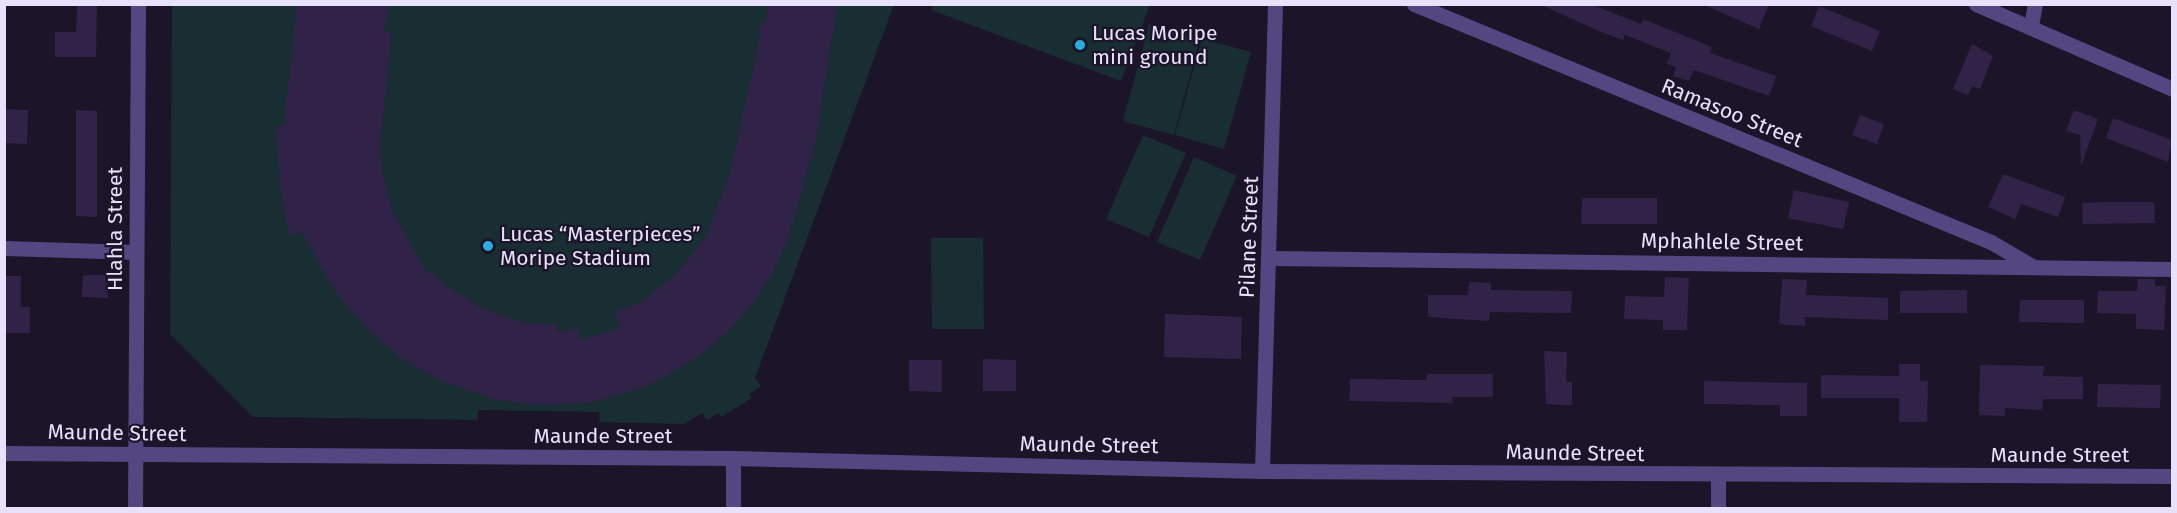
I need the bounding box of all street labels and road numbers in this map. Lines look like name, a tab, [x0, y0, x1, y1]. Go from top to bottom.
street label: Ramasoo Street	[1658, 73, 1806, 153]
street label: Hlahla Street	[102, 167, 128, 291]
street label: Pilane Street	[1234, 176, 1264, 298]
street label: Mphahlele Street	[1641, 228, 1803, 256]
street label: Maunde Street	[47, 419, 187, 447]
street label: Maunde Street	[534, 423, 672, 449]
street label: Maunde Street	[1019, 431, 1159, 459]
street label: Maunde Street	[1505, 439, 1645, 467]
street label: Maunde Street	[1991, 442, 2129, 468]

